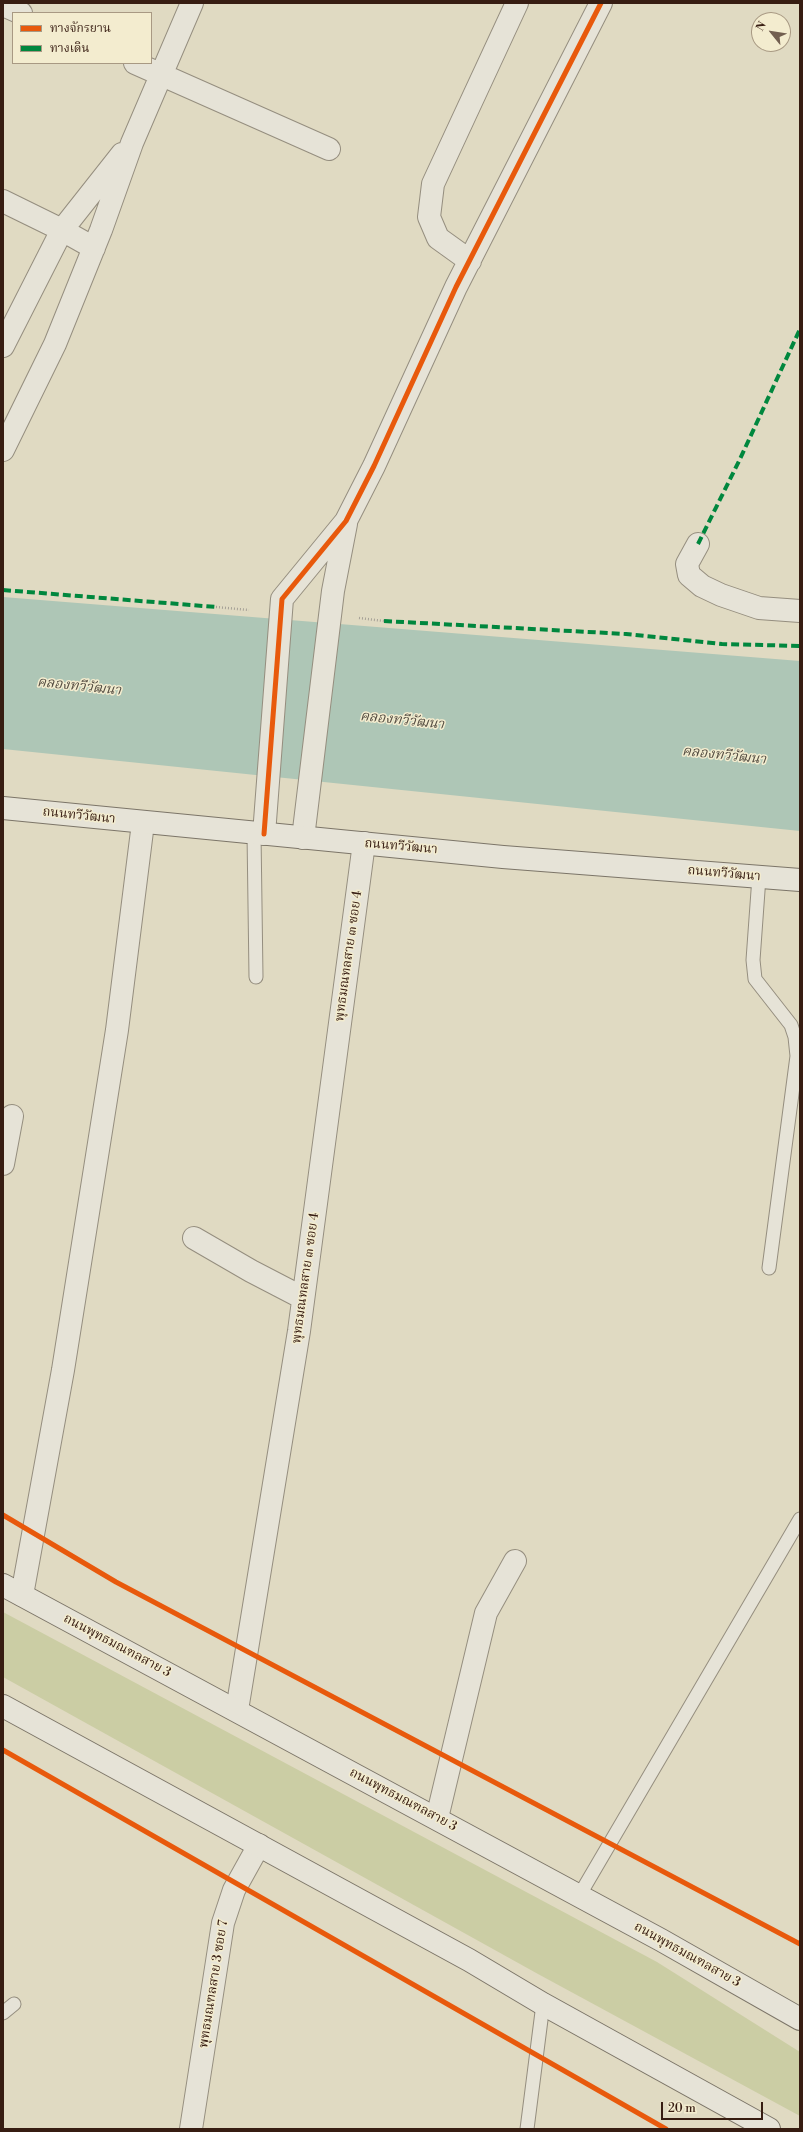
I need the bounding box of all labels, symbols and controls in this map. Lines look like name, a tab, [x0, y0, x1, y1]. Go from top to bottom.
legend	[12, 12, 152, 64]
north arrow	[751, 12, 791, 52]
text: N	[753, 19, 770, 34]
text: ทางจักรยาน	[50, 21, 111, 36]
text: ทางเดิน	[50, 41, 89, 56]
water label: คลองทวีวัฒนา	[36, 674, 122, 700]
water label: คลองทวีวัฒนา	[359, 708, 445, 734]
water label: คลองทวีวัฒนา	[681, 743, 767, 769]
street label: ถนนทวีวัฒนา	[42, 804, 116, 828]
street label: ถนนทวีวัฒนา	[364, 836, 438, 858]
street label: ถนนทวีวัฒนา	[687, 863, 761, 885]
street label: พุทธมณทลสาย ๓ ซอย 4	[332, 889, 366, 1023]
street label: พุทธมณทลสาย ๓ ซอย 4	[289, 1211, 323, 1345]
street label: ถนนพุทธมณฑลสาย 3	[61, 1611, 173, 1681]
street label: ถนนพุทธมณฑลสาย 3	[347, 1765, 459, 1835]
street label: พุทธมณฑลสาย 3 ซอย 7	[196, 1919, 232, 2049]
street label: ถนนพุทธมณฑลสาย 3	[631, 1919, 743, 1991]
scale bar	[663, 2094, 765, 2120]
text: 20 m	[668, 2101, 696, 2116]

